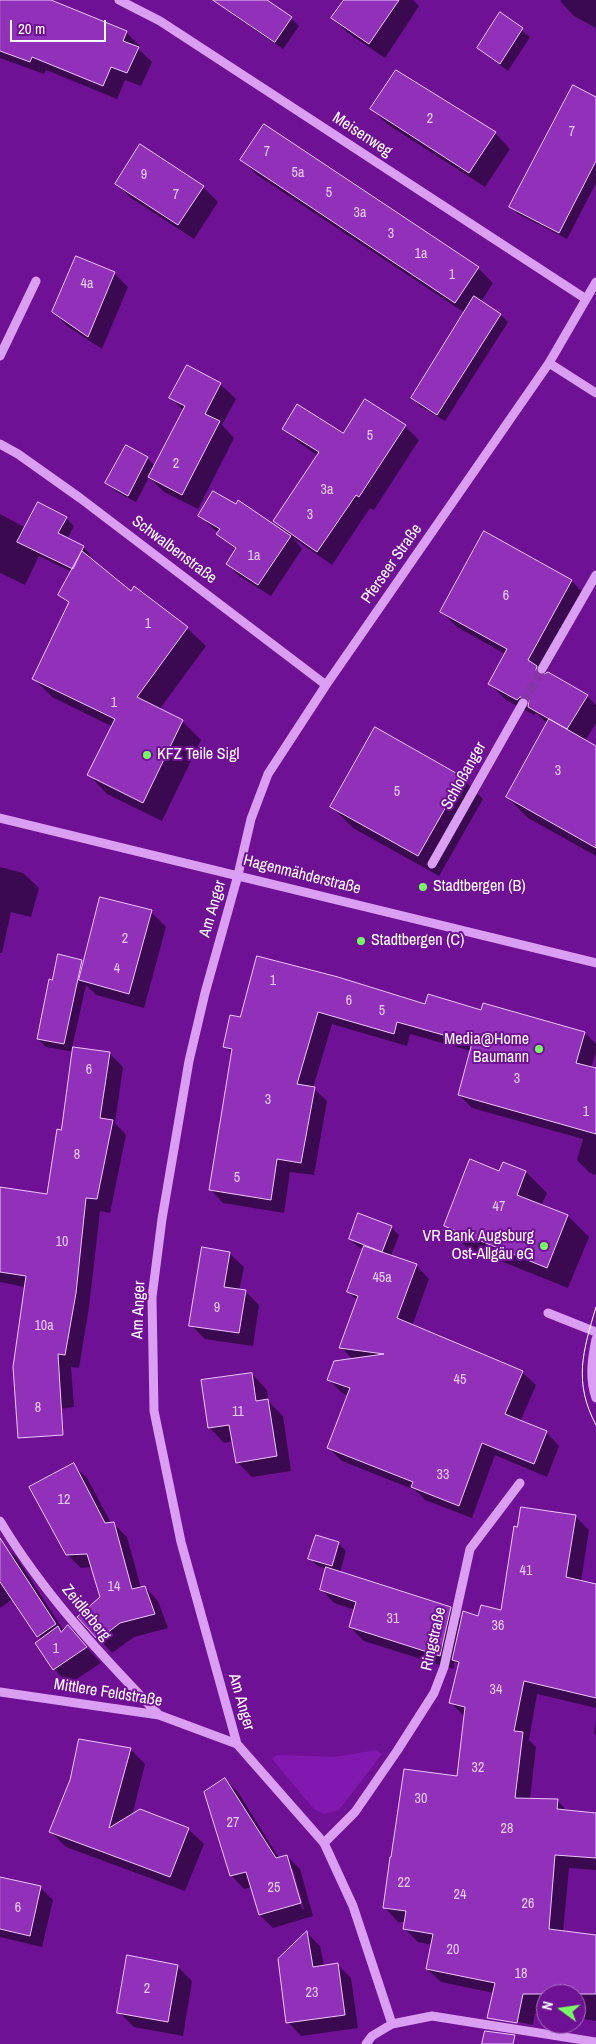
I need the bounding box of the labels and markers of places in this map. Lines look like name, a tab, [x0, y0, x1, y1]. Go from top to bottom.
place label: KFZ Teile Sigl	[157, 745, 239, 765]
marker: KFZ Teile Sigl	[141, 749, 153, 761]
place label: Stadtbergen (B)	[433, 877, 526, 897]
marker: Stadtbergen (B)	[417, 881, 429, 893]
place label: Stadtbergen (C)	[371, 931, 464, 951]
marker: Stadtbergen (C)	[355, 935, 367, 947]
place label: Media@Home Baumann	[444, 1030, 529, 1068]
marker: Media@Home Baumann	[533, 1043, 545, 1055]
place label: VR Bank Augsburg Ost-Allgäu eG	[422, 1227, 534, 1265]
marker: VR Bank Augsburg Ost-Allgäu eG	[538, 1240, 550, 1252]

